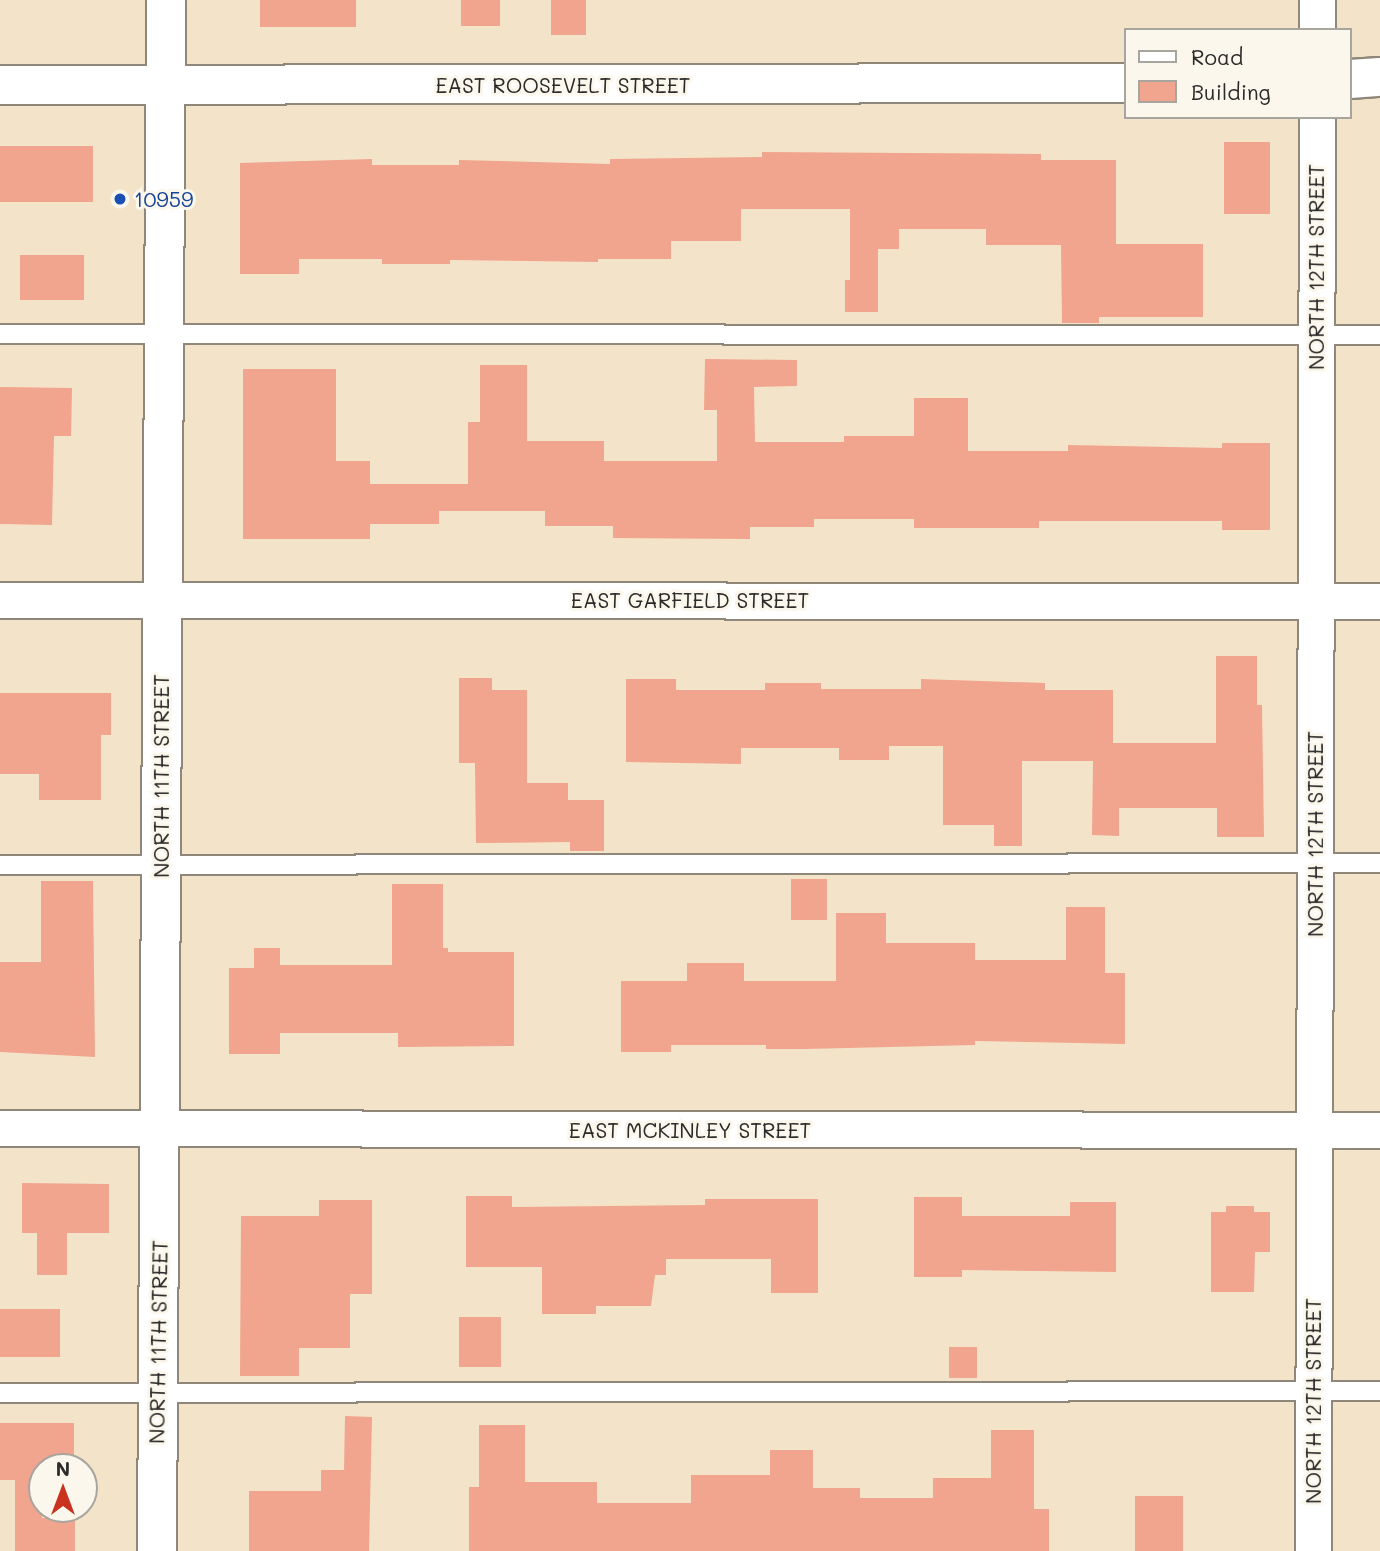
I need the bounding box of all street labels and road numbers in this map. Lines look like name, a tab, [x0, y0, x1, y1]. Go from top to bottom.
street label: EAST ROOSEVELT STREET	[435, 72, 691, 98]
street label: NORTH 12TH STREET	[1303, 164, 1329, 370]
street label: EAST GARFIELD STREET	[571, 587, 809, 613]
street label: NORTH 11TH STREET	[148, 674, 174, 878]
street label: NORTH 12TH STREET	[1302, 731, 1328, 937]
street label: EAST MCKINLEY STREET	[569, 1117, 811, 1143]
street label: NORTH 11TH STREET	[144, 1240, 172, 1444]
street label: NORTH 12TH STREET	[1300, 1298, 1326, 1504]

